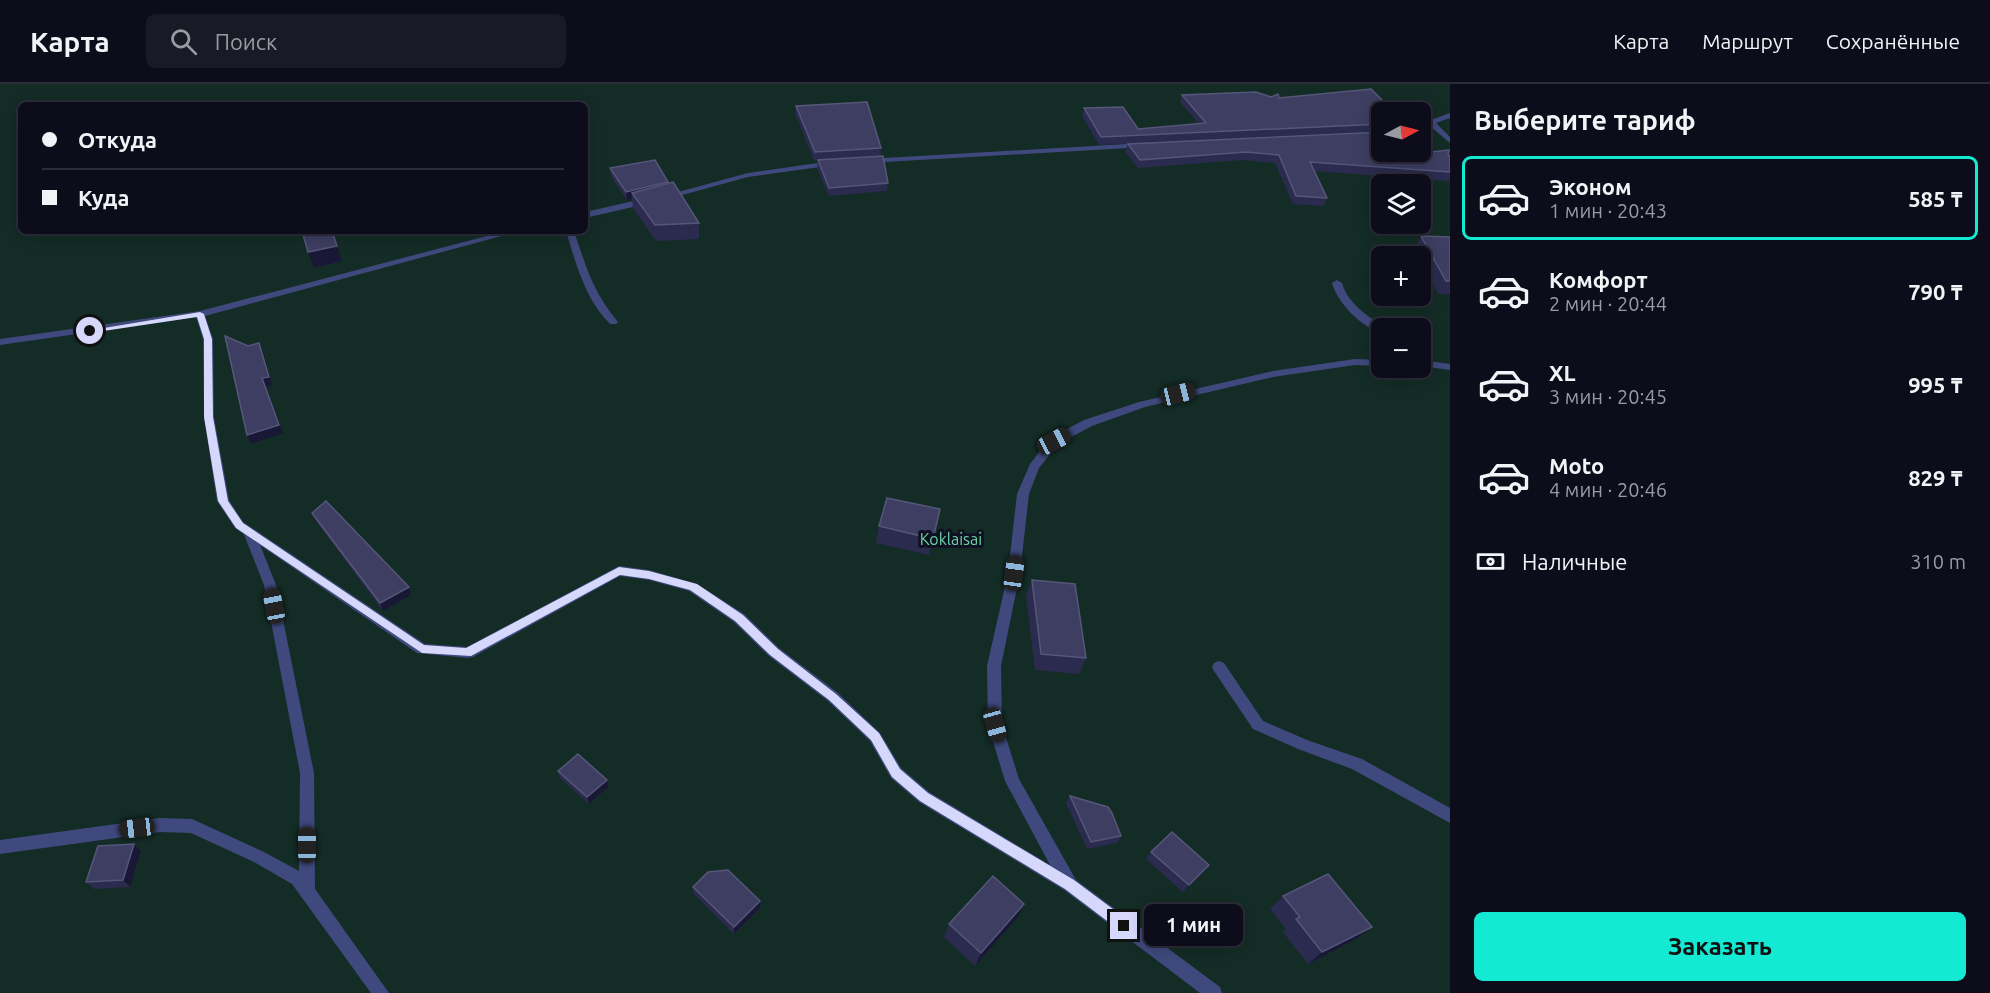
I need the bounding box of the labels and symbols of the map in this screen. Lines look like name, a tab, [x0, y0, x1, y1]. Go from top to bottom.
north arrow	[1371, 102, 1431, 162]
route start	[76, 317, 103, 344]
car	[1158, 381, 1198, 407]
car	[1034, 425, 1074, 457]
park label: Koklaisai	[920, 530, 982, 548]
car	[1003, 554, 1025, 592]
car	[262, 587, 286, 625]
car	[981, 705, 1009, 745]
car	[118, 817, 156, 839]
car	[298, 827, 316, 863]
callout: 1 мин	[1145, 905, 1244, 947]
route end	[1110, 912, 1137, 939]

